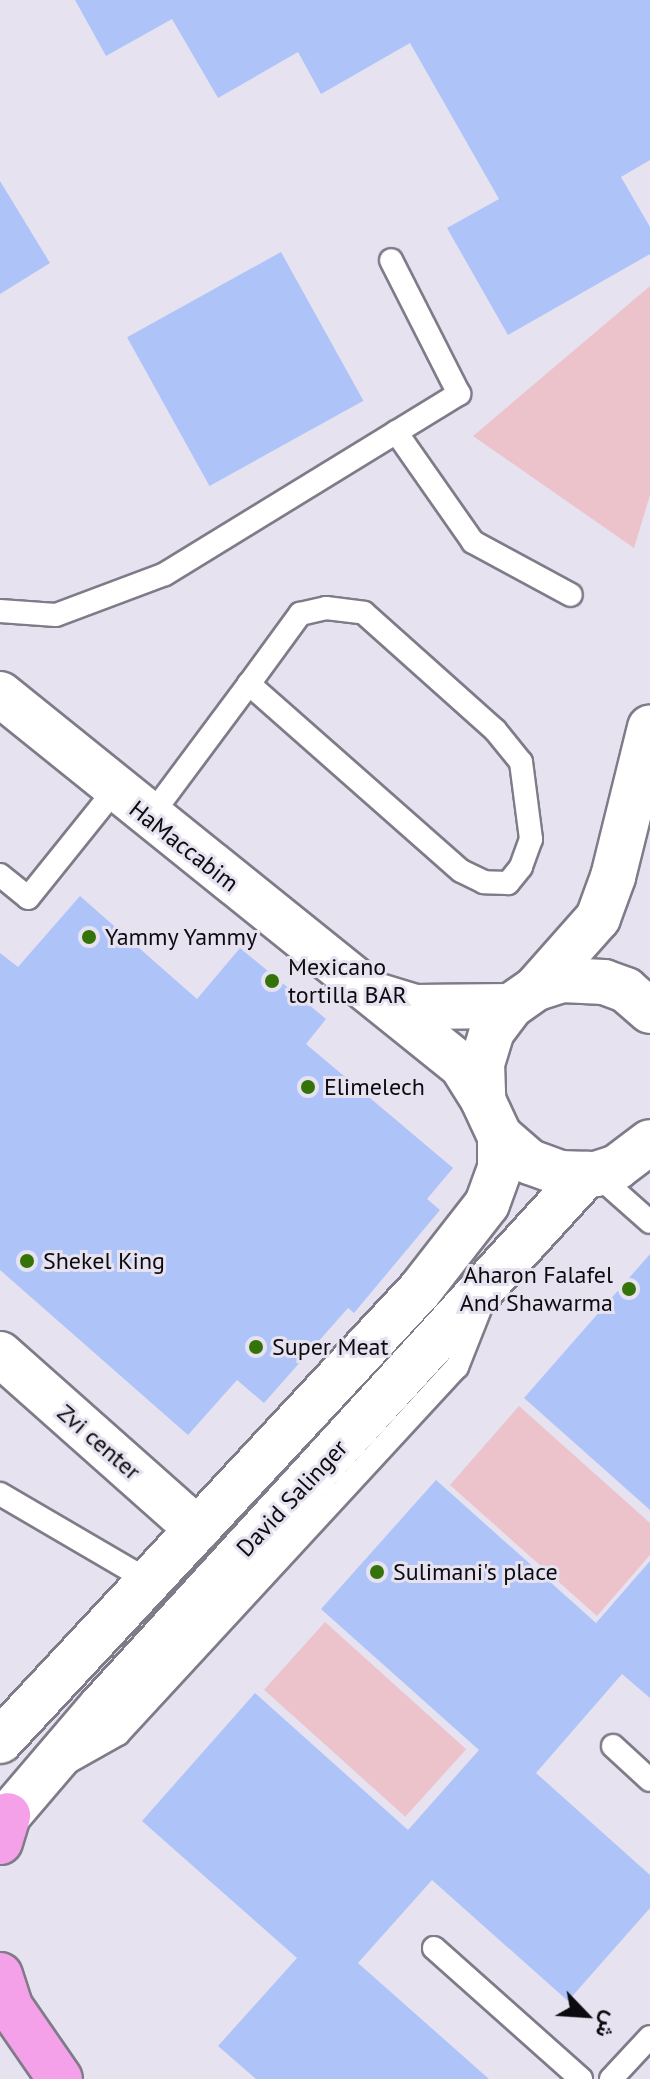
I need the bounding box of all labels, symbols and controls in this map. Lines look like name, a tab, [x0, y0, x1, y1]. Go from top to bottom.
street label: HaMaccabim	[124, 794, 244, 898]
place label: Yammy Yammy	[105, 923, 259, 951]
marker: Yammy Yammy	[80, 928, 98, 946]
place label: Mexicano tortilla BAR	[288, 953, 407, 1009]
marker: Mexicano tortilla BAR	[263, 972, 281, 990]
place label: Elimelech	[324, 1073, 425, 1101]
marker: Elimelech	[299, 1078, 317, 1096]
place label: Shekel King	[43, 1247, 165, 1275]
marker: Shekel King	[18, 1252, 36, 1270]
place label: Aharon Falafel And Shawarma	[460, 1261, 613, 1317]
marker: Aharon Falafel And Shawarma	[620, 1280, 638, 1298]
place label: Super Meat	[272, 1333, 389, 1361]
marker: Super Meat	[247, 1338, 265, 1356]
street label: Zvi center	[52, 1398, 146, 1486]
street label: David Salinger	[231, 1434, 353, 1562]
place label: Sulimani's place	[393, 1558, 558, 1586]
marker: Sulimani's place	[368, 1563, 386, 1581]
north arrow	[546, 1975, 626, 2055]
text: ش	[589, 2007, 626, 2043]

